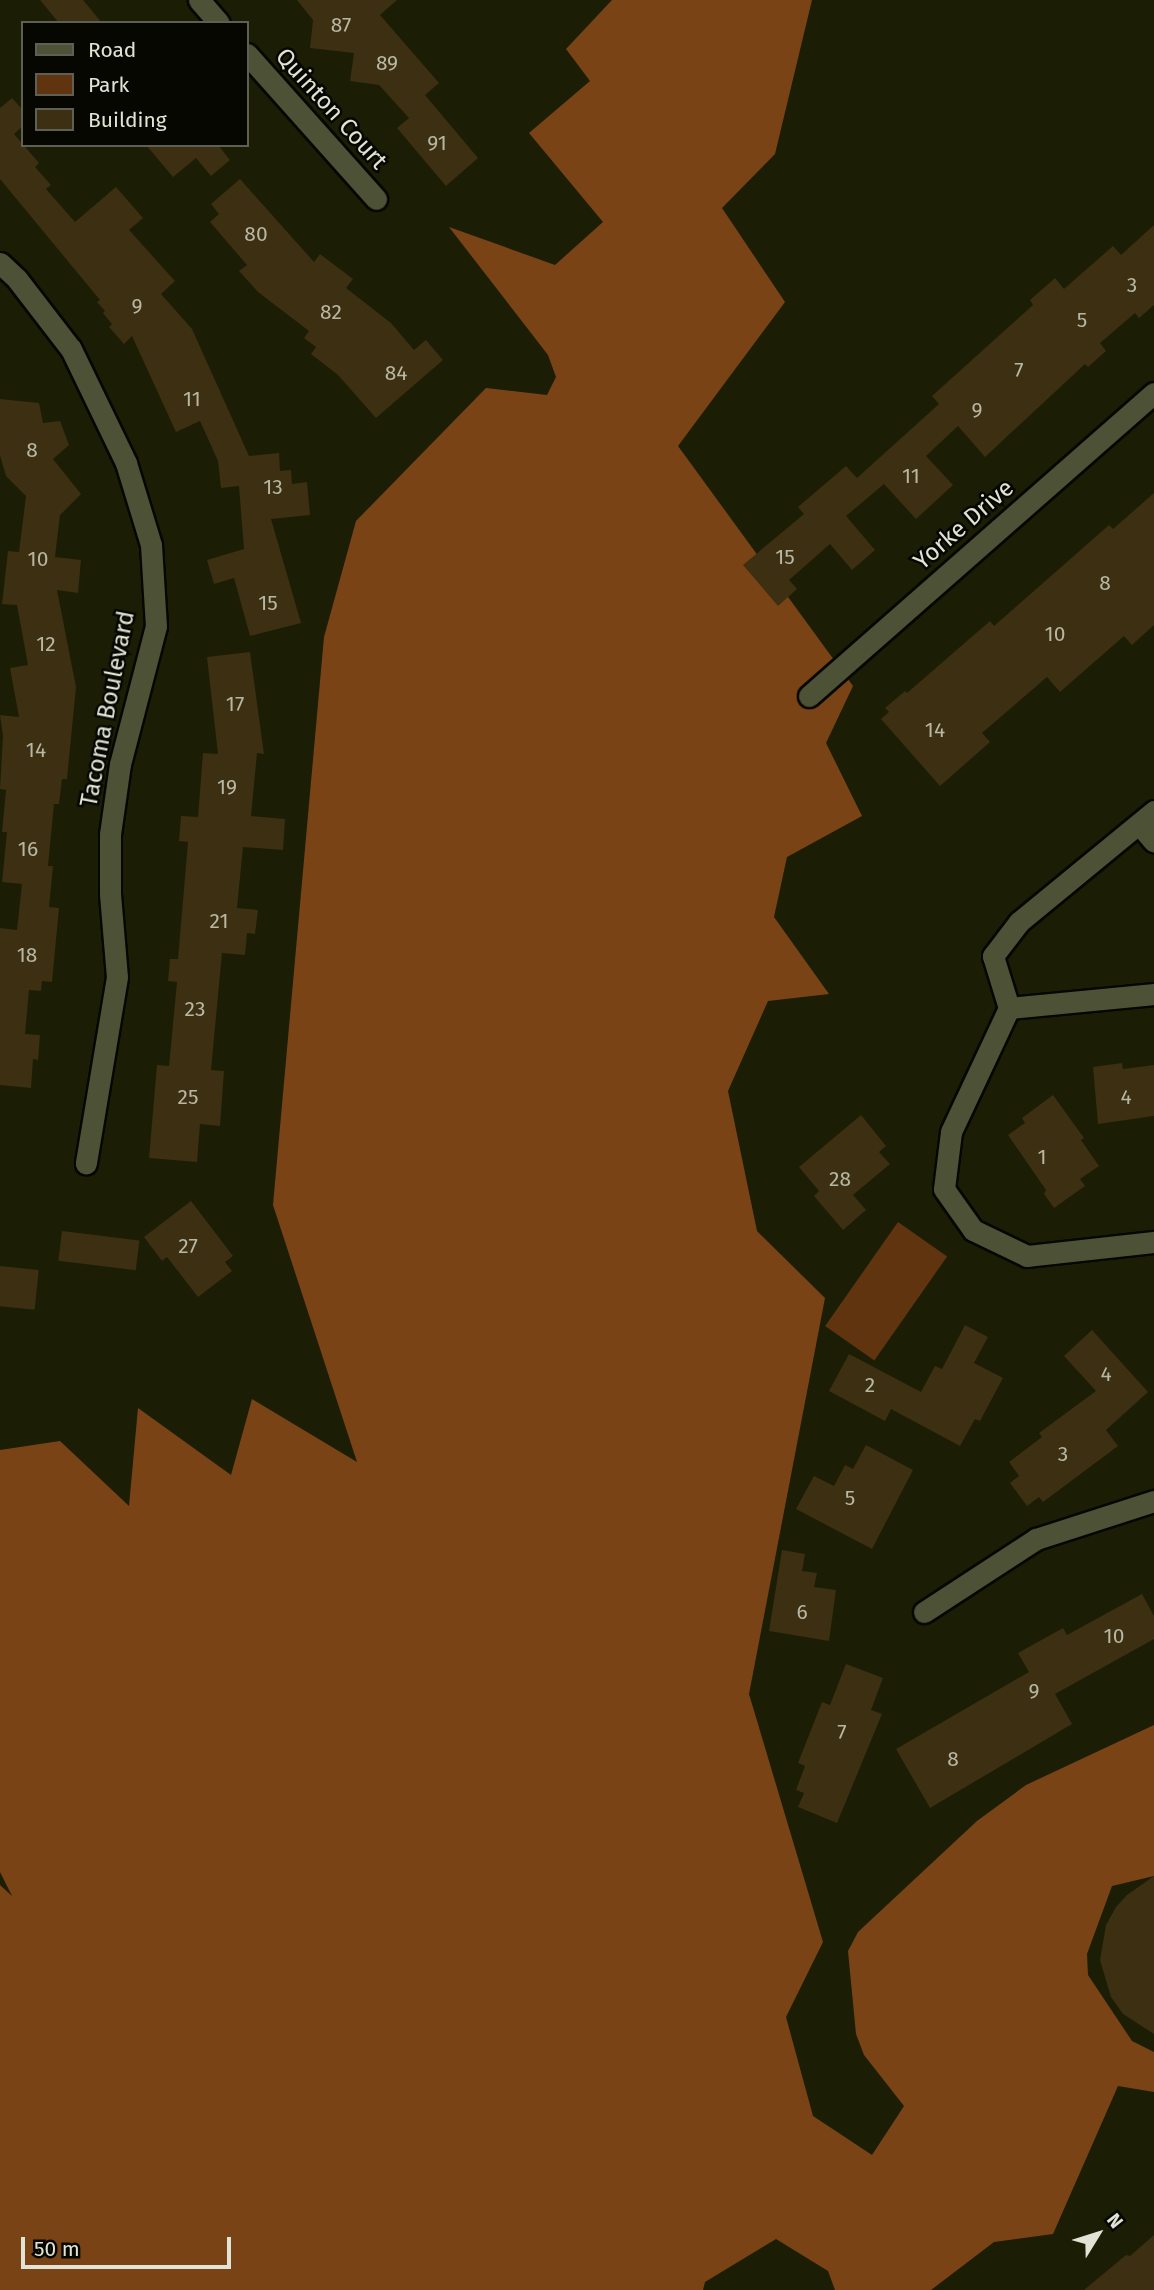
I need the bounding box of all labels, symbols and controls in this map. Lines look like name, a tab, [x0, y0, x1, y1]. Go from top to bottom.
house number: 87	[331, 12, 351, 38]
legend	[21, 21, 248, 147]
text: Road	[88, 37, 136, 63]
street label: Quinton Court	[269, 43, 393, 175]
house number: 89	[376, 50, 398, 76]
text: Park	[88, 72, 129, 98]
text: Building	[88, 107, 167, 133]
house number: 91	[427, 130, 447, 156]
house number: 80	[244, 221, 268, 247]
house number: 3	[1127, 272, 1137, 298]
house number: 9	[131, 293, 143, 319]
house number: 82	[320, 299, 342, 325]
house number: 5	[1077, 307, 1087, 333]
house number: 7	[1014, 357, 1024, 383]
house number: 84	[385, 360, 407, 386]
house number: 11	[183, 386, 201, 412]
house number: 9	[971, 397, 983, 423]
house number: 8	[26, 437, 38, 463]
house number: 11	[902, 463, 920, 489]
house number: 13	[263, 474, 283, 500]
street label: Yorke Drive	[908, 474, 1020, 576]
house number: 15	[775, 544, 795, 570]
house number: 10	[28, 546, 48, 572]
house number: 8	[1099, 570, 1111, 596]
house number: 15	[258, 590, 278, 616]
street label: Tacoma Boulevard	[75, 609, 141, 809]
house number: 10	[1045, 621, 1065, 647]
house number: 12	[36, 631, 56, 657]
house number: 17	[226, 691, 244, 717]
house number: 14	[925, 717, 945, 743]
house number: 14	[26, 737, 46, 763]
house number: 19	[217, 774, 237, 800]
house number: 16	[18, 836, 38, 862]
house number: 21	[210, 908, 228, 934]
house number: 18	[17, 942, 37, 968]
house number: 23	[185, 996, 205, 1022]
house number: 25	[178, 1084, 198, 1110]
house number: 4	[1120, 1084, 1132, 1110]
house number: 1	[1037, 1144, 1047, 1170]
house number: 28	[829, 1166, 851, 1192]
house number: 27	[178, 1233, 198, 1259]
house number: 4	[1100, 1361, 1112, 1387]
house number: 2	[865, 1372, 875, 1398]
house number: 3	[1058, 1441, 1068, 1467]
house number: 5	[845, 1485, 855, 1511]
house number: 6	[796, 1599, 808, 1625]
house number: 10	[1104, 1623, 1124, 1649]
house number: 9	[1028, 1678, 1040, 1704]
house number: 7	[837, 1719, 847, 1745]
house number: 8	[947, 1746, 959, 1772]
north arrow	[1063, 2199, 1133, 2269]
text: N	[1102, 2209, 1128, 2233]
scale bar	[24, 2224, 234, 2268]
text: 50 m	[34, 2236, 80, 2262]

